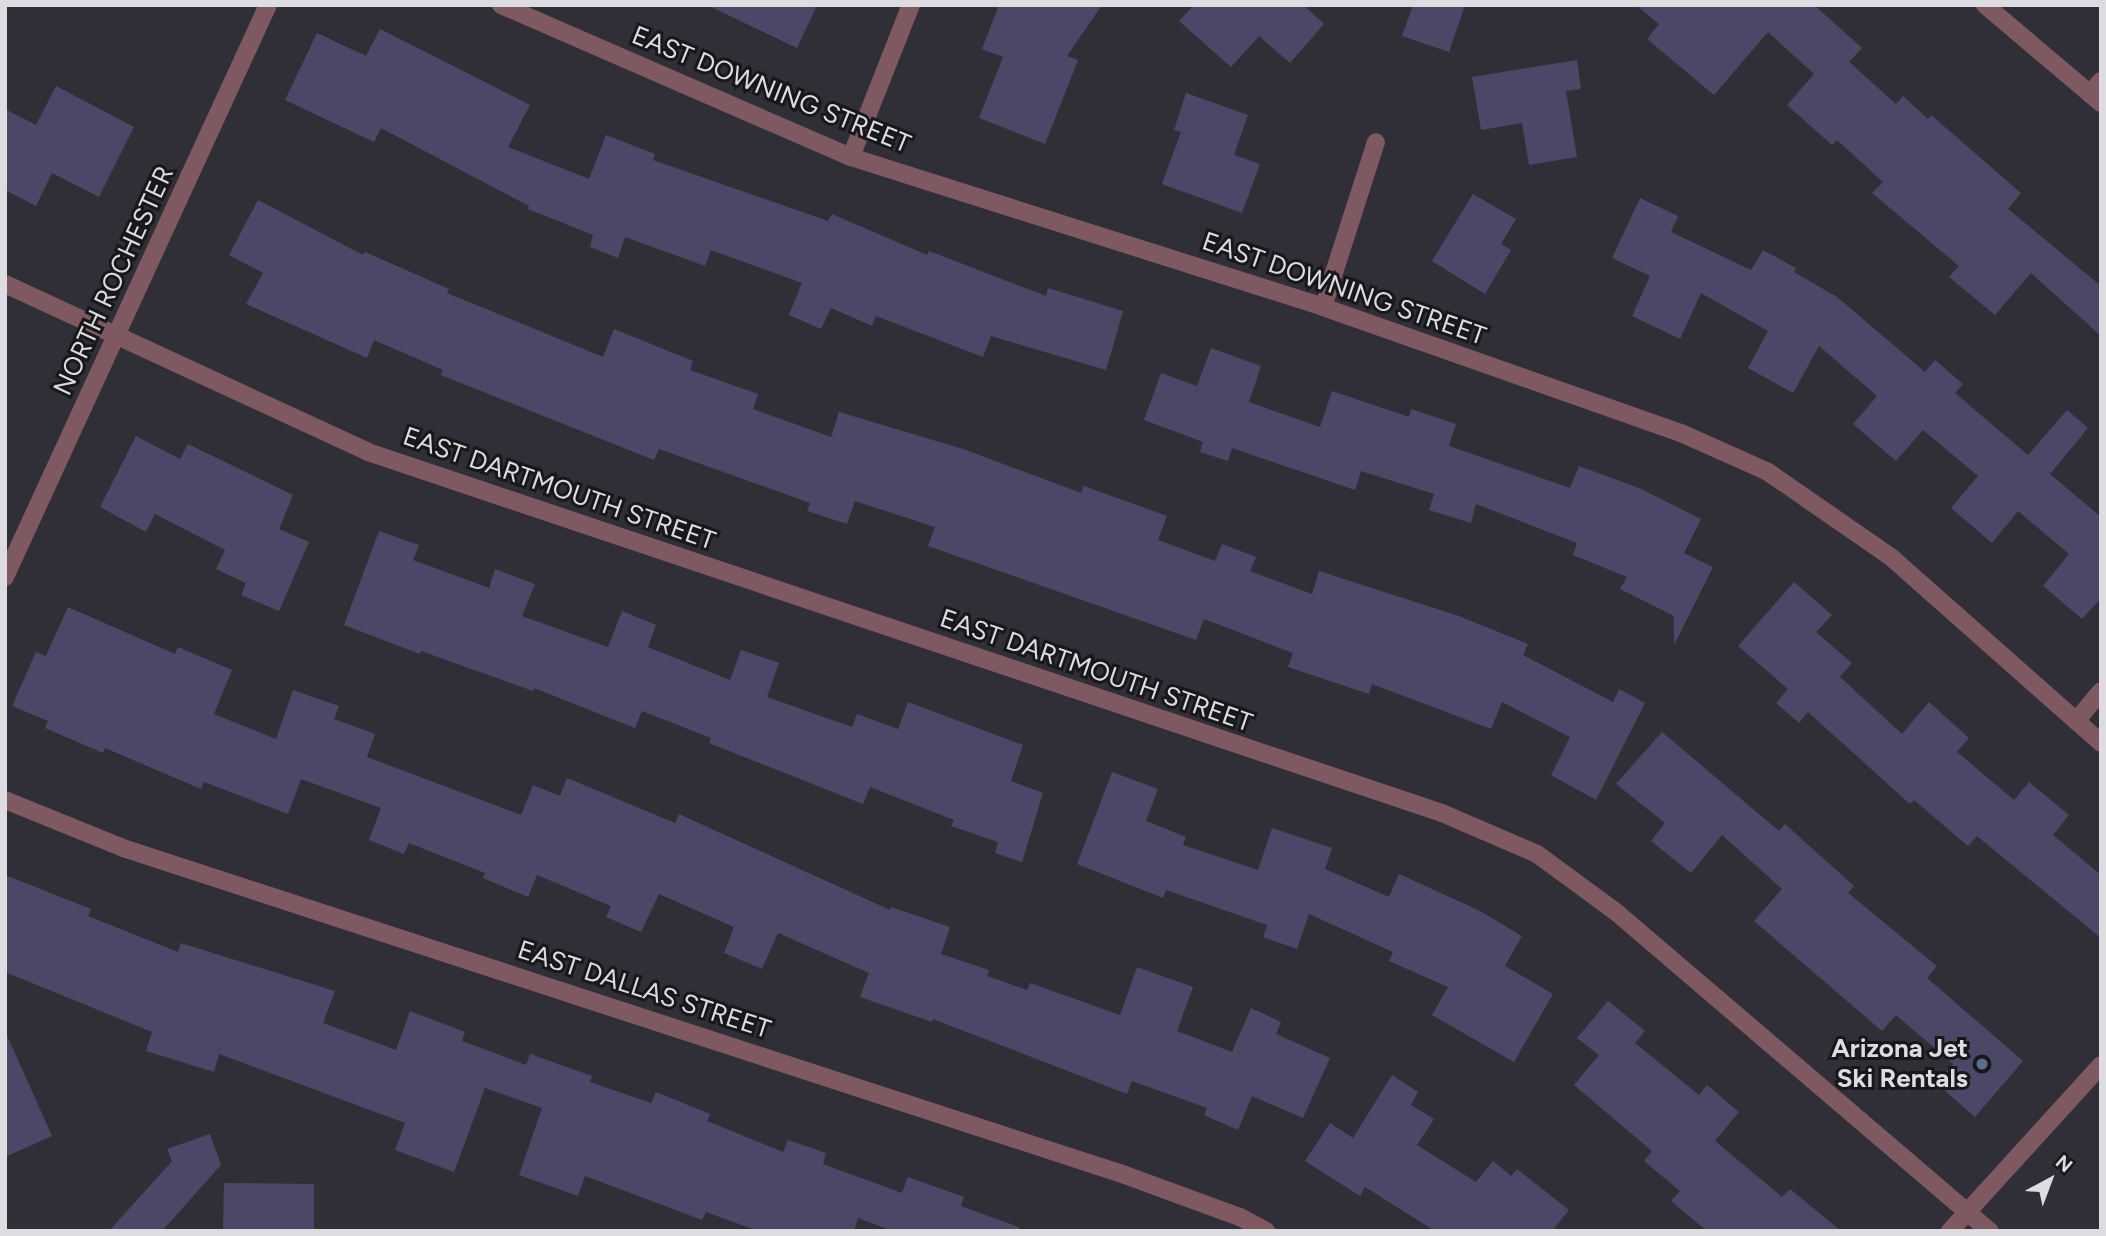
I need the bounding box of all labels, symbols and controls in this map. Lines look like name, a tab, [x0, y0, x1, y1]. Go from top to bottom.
street label: EAST DOWNING STREET	[627, 20, 915, 160]
street label: NORTH ROCHESTER	[47, 162, 181, 400]
street label: EAST DOWNING STREET	[1198, 226, 1490, 352]
street label: EAST DARTMOUTH STREET	[399, 421, 719, 557]
street label: EAST DARTMOUTH STREET	[936, 603, 1256, 739]
street label: EAST DALLAS STREET	[514, 934, 774, 1046]
place label: Arizona Jet Ski Rentals	[1831, 1033, 1968, 1094]
marker: Arizona Jet Ski Rentals	[1974, 1056, 1990, 1072]
north arrow	[2015, 1145, 2085, 1215]
text: N	[2051, 1150, 2077, 1177]

